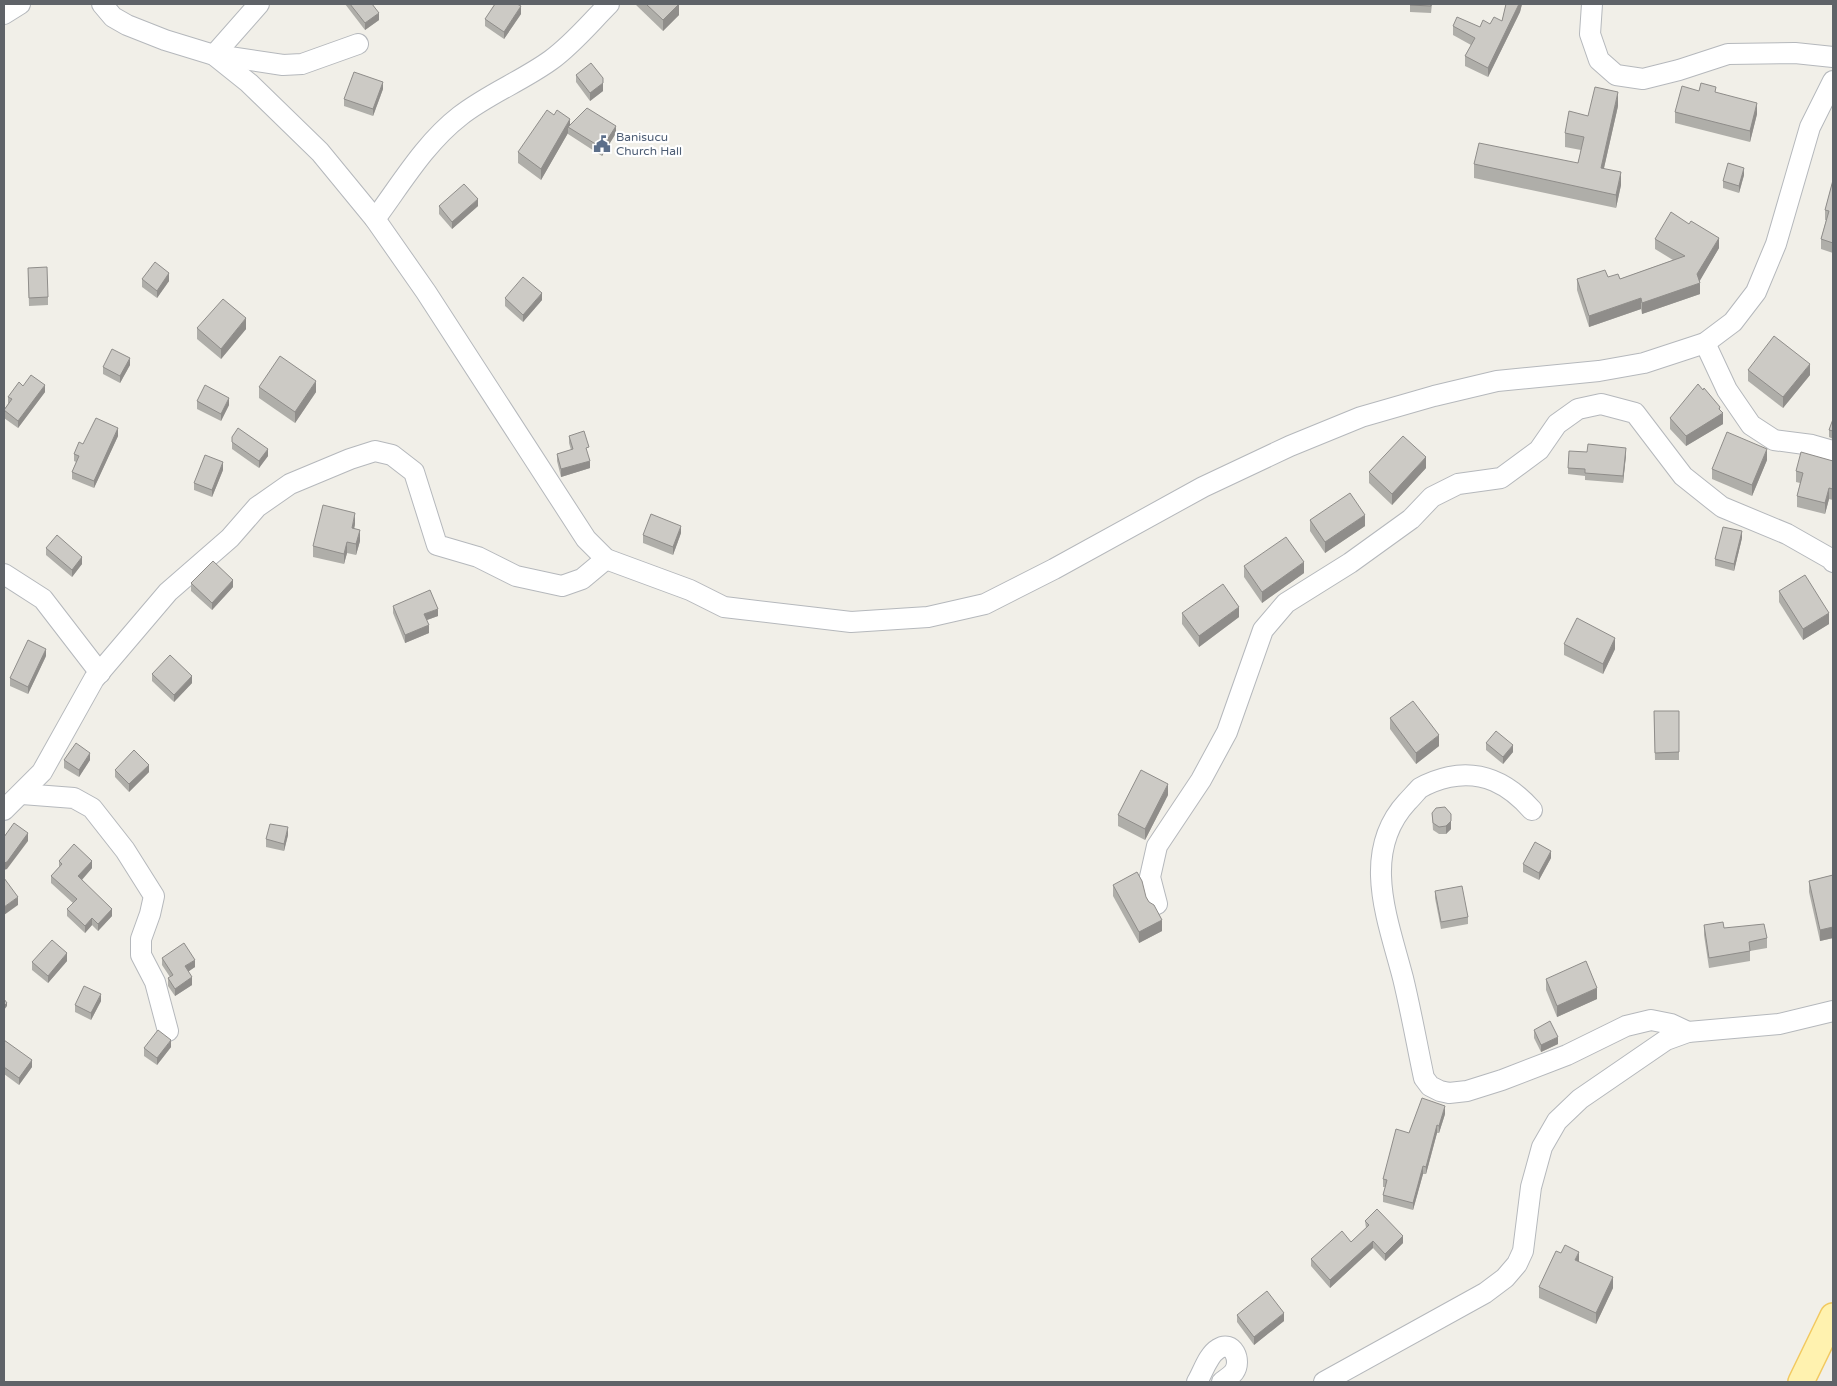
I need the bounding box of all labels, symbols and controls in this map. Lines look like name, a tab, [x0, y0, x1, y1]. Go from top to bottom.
place label: Banisucu Church Hall	[616, 130, 682, 158]
public building icon: Banisucu Church Hall	[592, 134, 612, 154]

